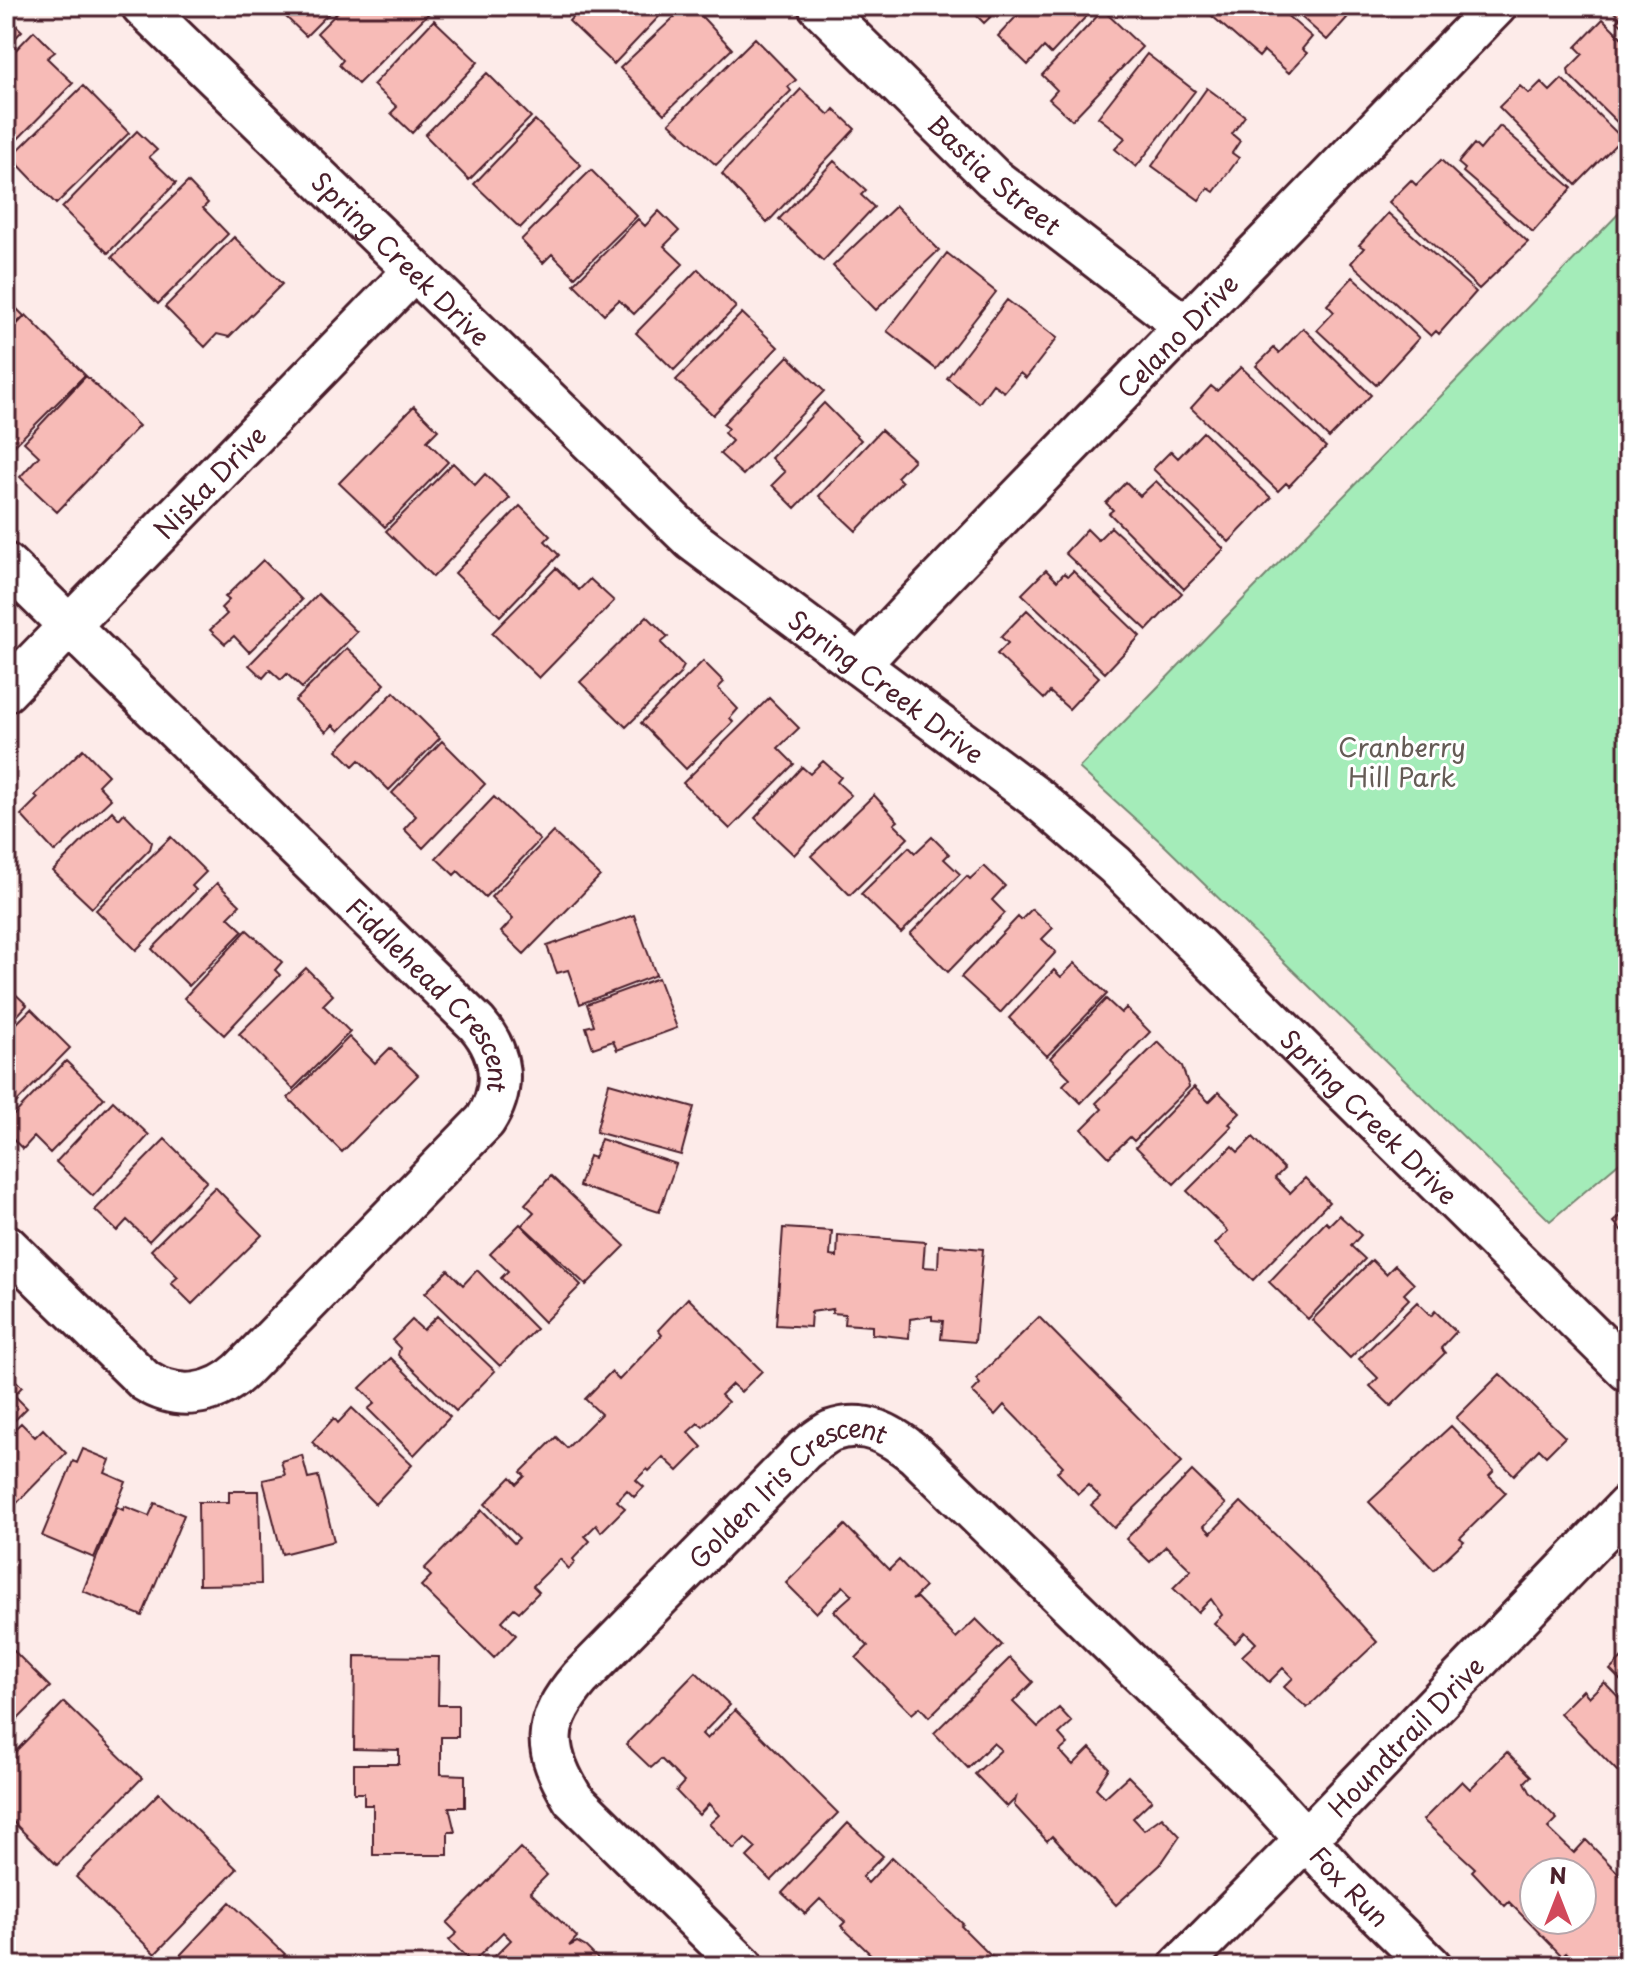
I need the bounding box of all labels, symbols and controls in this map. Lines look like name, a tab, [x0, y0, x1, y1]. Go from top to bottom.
street label: Bastia Street	[920, 105, 1070, 244]
street label: Spring Creek Drive	[303, 162, 500, 354]
street label: Celano Drive	[1107, 264, 1247, 406]
street label: Niska Drive	[145, 416, 274, 548]
street label: Spring Creek Drive	[781, 600, 993, 772]
park label: Cranberry Hill Park	[1338, 727, 1466, 796]
street label: Fiddlehead Crescent	[338, 888, 519, 1095]
street label: Spring Creek Drive	[1272, 1019, 1467, 1213]
street label: Golden Iris Crescent	[679, 1407, 895, 1577]
street label: Houndtrail Drive	[1318, 1647, 1492, 1825]
street label: Fox Run	[1301, 1837, 1399, 1935]
north arrow	[1518, 1856, 1598, 1936]
text: N	[1549, 1858, 1567, 1891]

